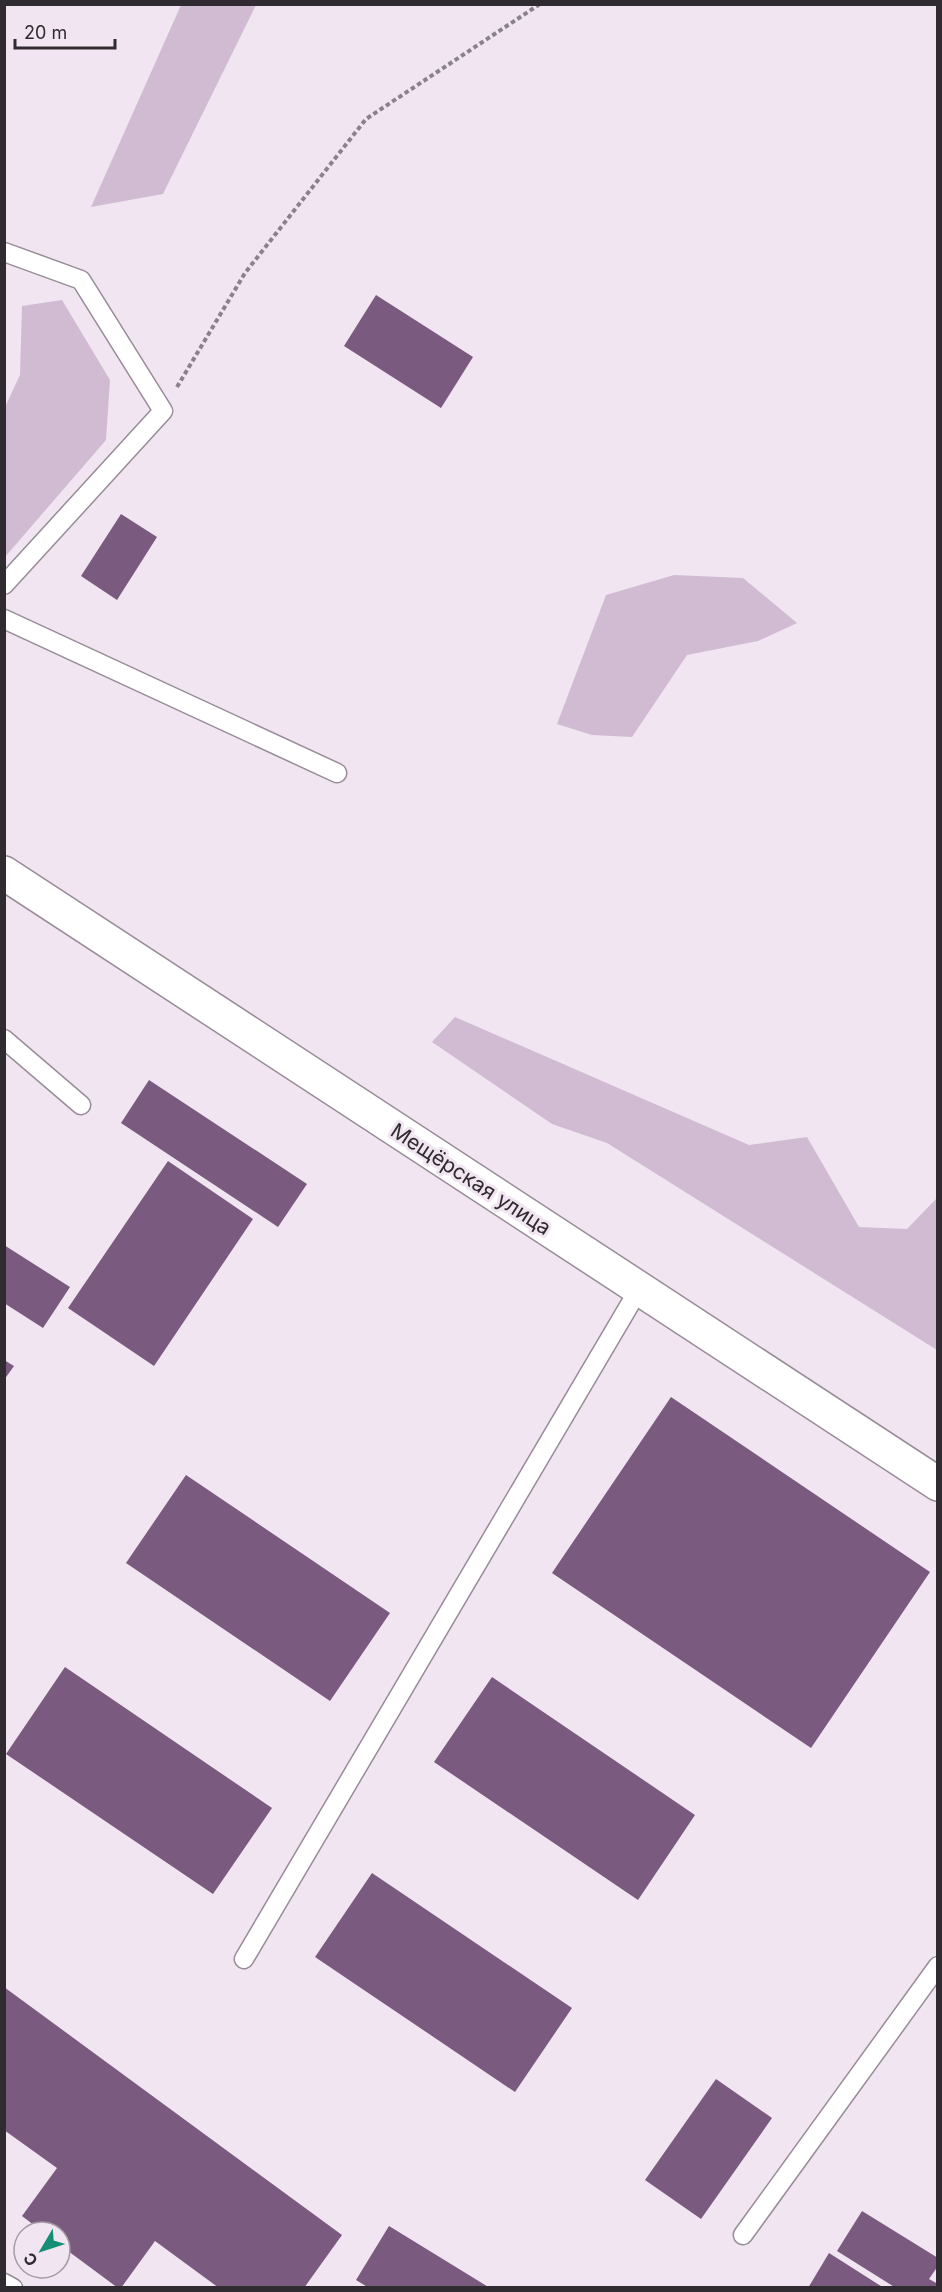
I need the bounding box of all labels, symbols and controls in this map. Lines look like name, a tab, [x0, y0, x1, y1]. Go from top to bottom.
scale bar	[15, 12, 116, 50]
text: 20 m	[24, 22, 67, 43]
street label: Мещёрская улица	[386, 1118, 556, 1240]
north arrow	[12, 2220, 72, 2280]
text: С	[19, 2248, 42, 2270]

